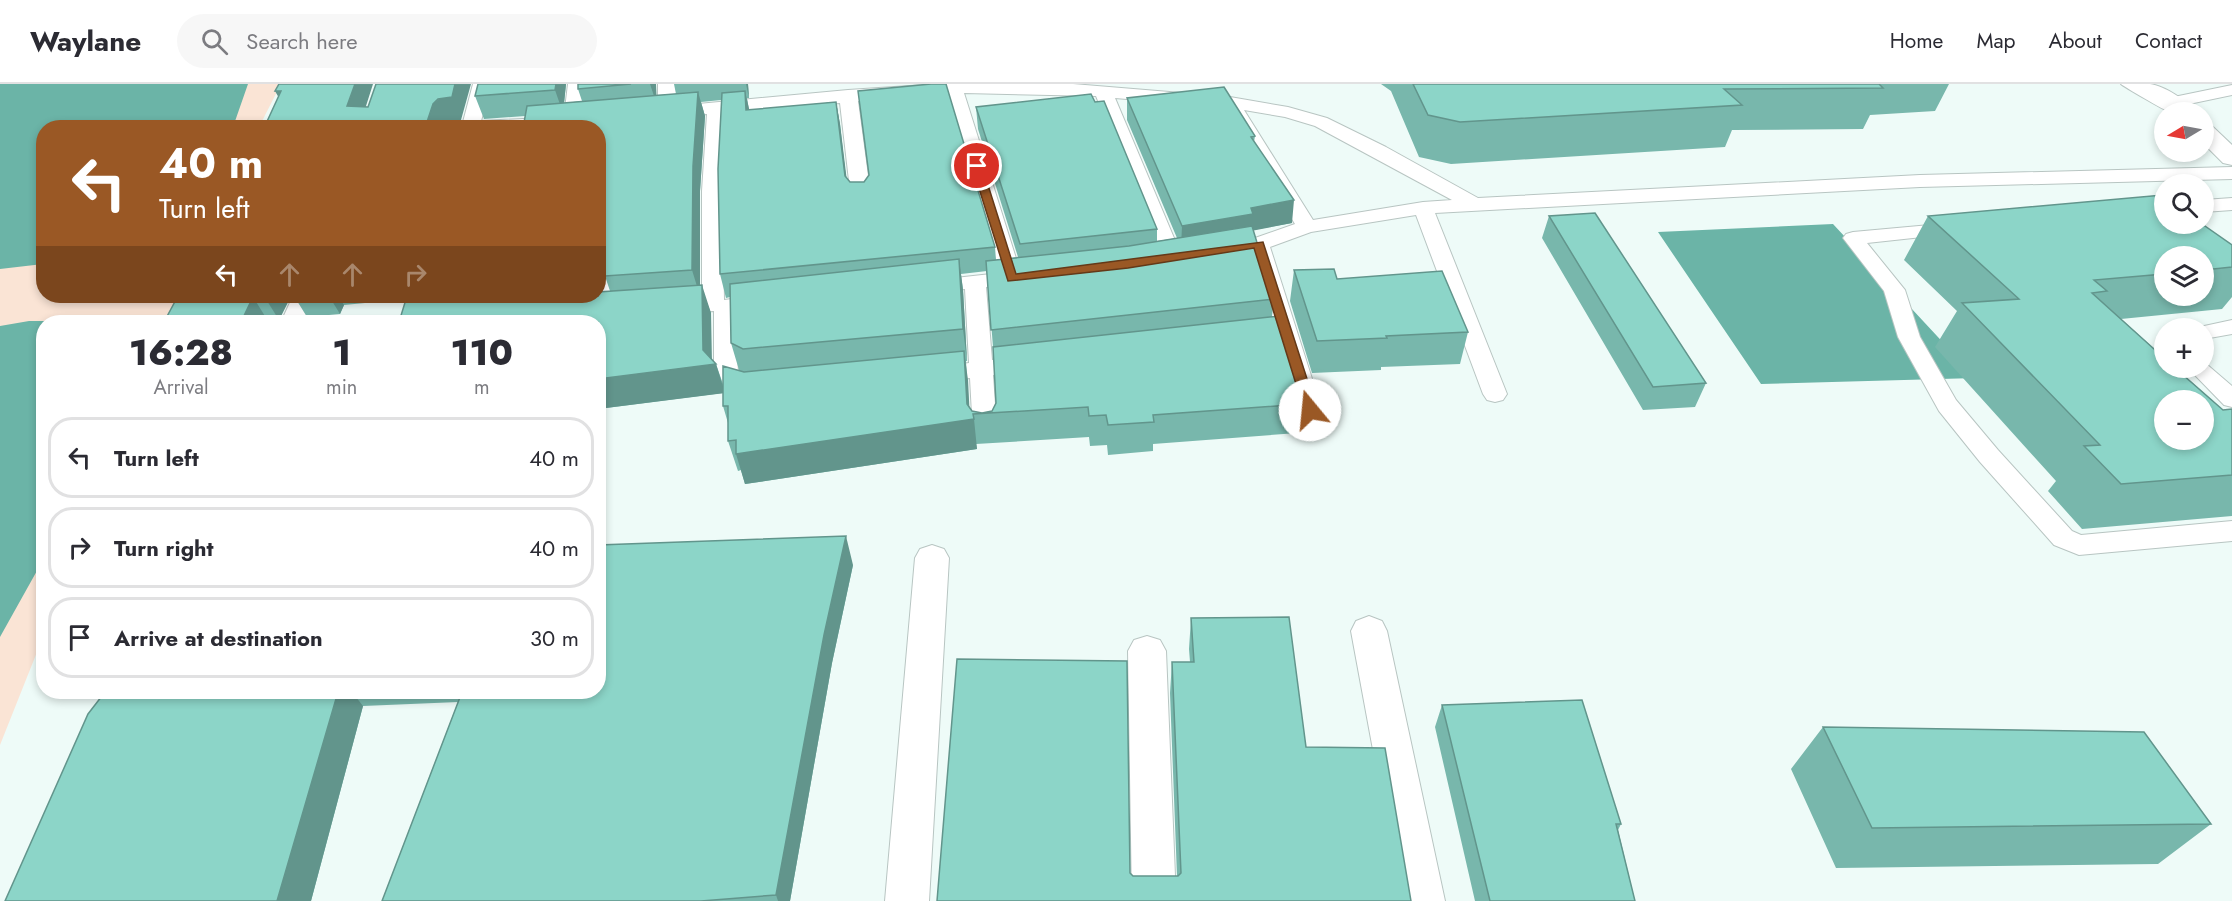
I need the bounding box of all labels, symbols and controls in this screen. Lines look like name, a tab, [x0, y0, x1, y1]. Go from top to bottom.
search box	[177, 14, 597, 68]
text: Waylane	[30, 21, 141, 62]
icon: search	[198, 25, 231, 58]
text: Search here	[246, 25, 358, 57]
text: Home	[1890, 26, 1943, 56]
text: Map	[1976, 26, 2016, 56]
text: About	[2049, 26, 2102, 56]
text: Contact	[2135, 26, 2202, 56]
north arrow	[2154, 102, 2214, 162]
map controls	[2154, 102, 2214, 450]
text: 40 m	[159, 133, 263, 194]
pin	[951, 140, 1002, 191]
icon: left	[60, 144, 138, 222]
icon: arrive	[960, 149, 993, 182]
button: search	[2154, 174, 2214, 234]
text: Turn left	[159, 189, 249, 228]
button: layers	[2154, 246, 2214, 306]
icon: left	[210, 258, 243, 291]
icon: ahead	[273, 258, 306, 291]
icon: ahead	[336, 258, 369, 291]
icon: right	[399, 258, 432, 291]
button: +	[2154, 318, 2214, 378]
text: 16:28	[129, 326, 233, 378]
text: 1	[332, 326, 351, 378]
text: 110	[450, 326, 513, 378]
text: Arrival	[153, 373, 209, 402]
text: min	[326, 373, 357, 402]
text: m	[474, 373, 489, 402]
position arrow	[1278, 378, 1342, 442]
button: −	[2154, 390, 2214, 450]
icon: left	[63, 441, 96, 474]
text: Turn left	[114, 442, 199, 474]
text: 40 m	[529, 442, 579, 474]
icon: right	[63, 531, 96, 564]
text: Turn right	[114, 532, 214, 564]
text: 40 m	[529, 532, 579, 564]
icon: arrive	[63, 621, 96, 654]
text: Arrive at destination	[114, 622, 323, 654]
text: 30 m	[530, 622, 579, 654]

